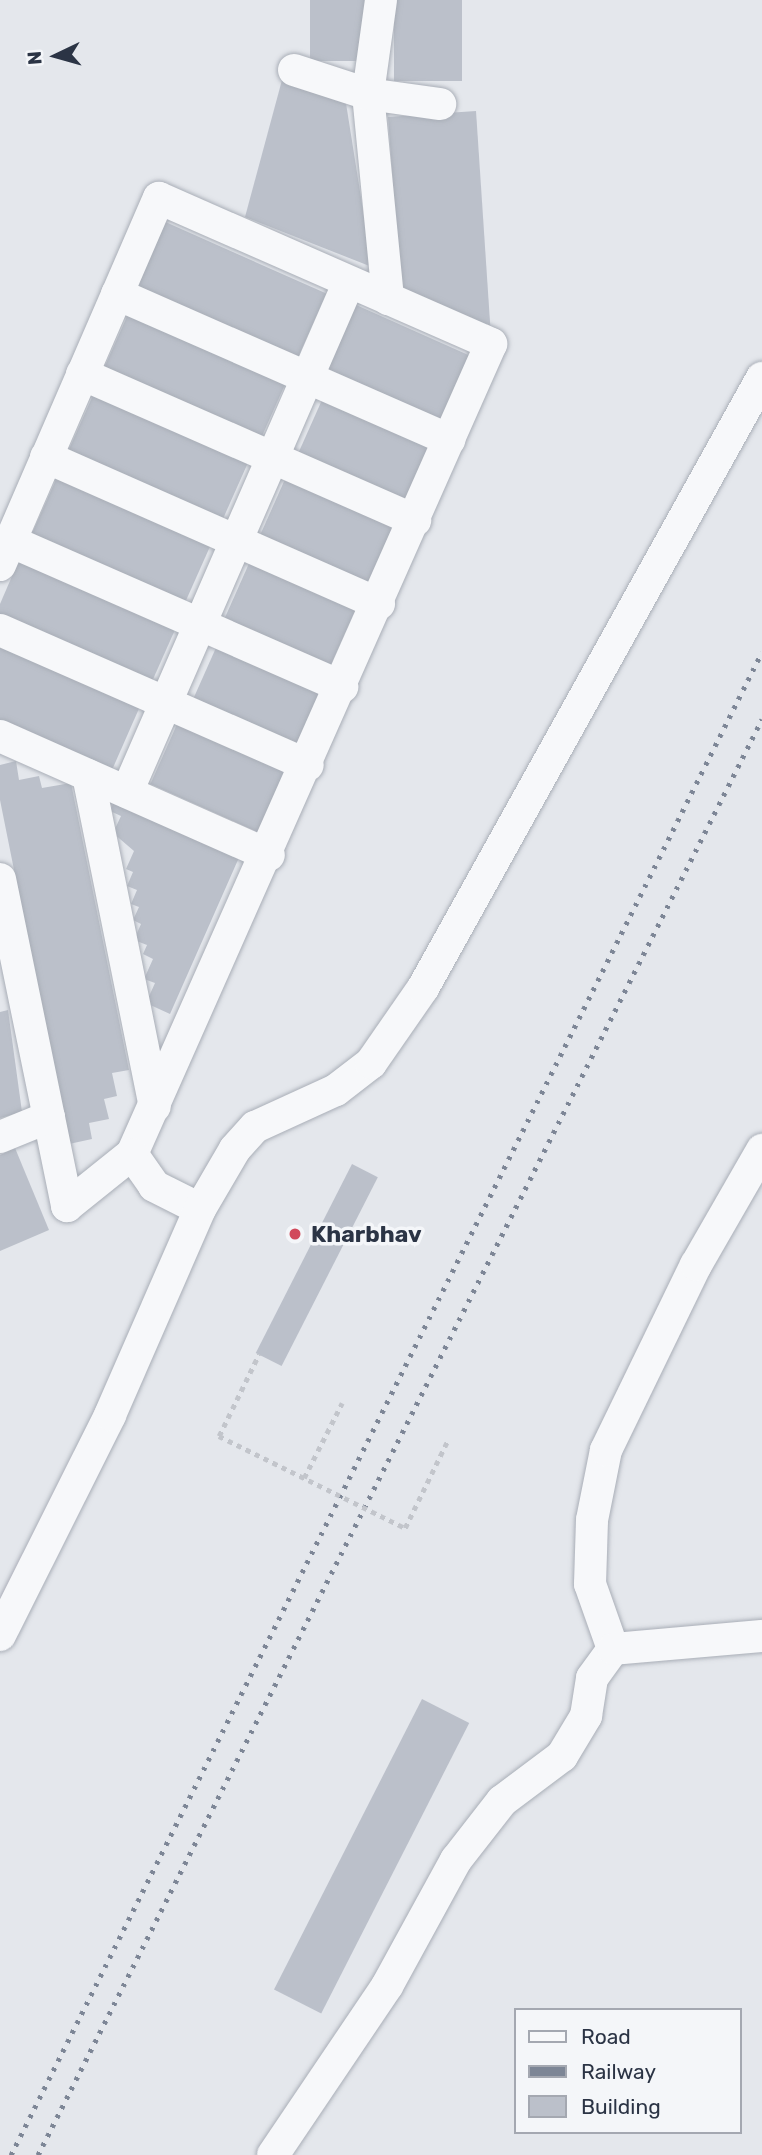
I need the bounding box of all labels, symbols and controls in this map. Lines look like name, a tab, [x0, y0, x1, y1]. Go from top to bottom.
north arrow	[21, 21, 91, 91]
text: N	[23, 50, 47, 66]
place label: Kharbhav	[311, 1220, 422, 1248]
marker: Kharbhav	[285, 1224, 305, 1244]
legend	[514, 2008, 741, 2134]
text: Road	[581, 2024, 631, 2049]
text: Railway	[581, 2059, 656, 2084]
text: Building	[581, 2094, 661, 2119]

